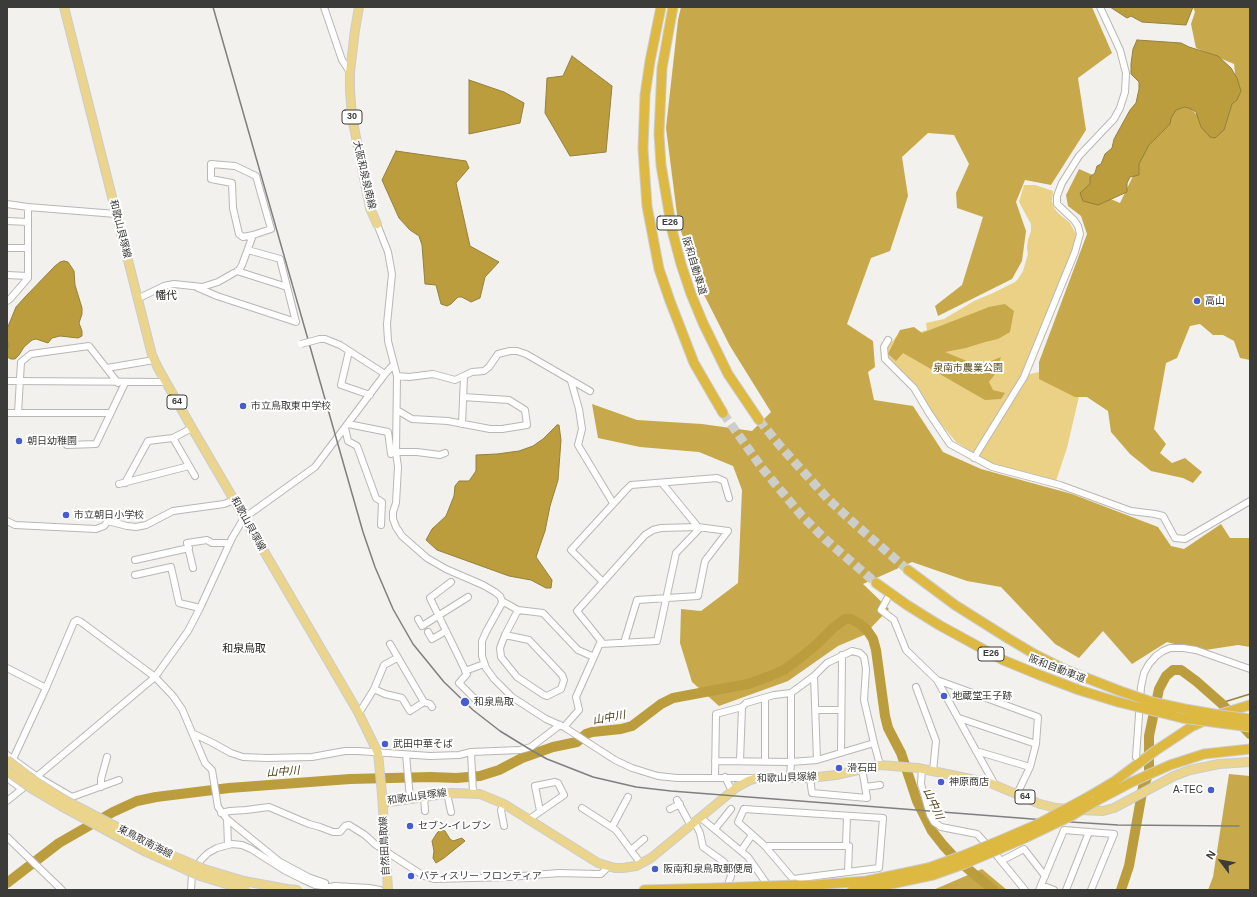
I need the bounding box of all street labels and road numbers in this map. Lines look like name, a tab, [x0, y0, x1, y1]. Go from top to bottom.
road number: 30	[342, 110, 362, 124]
street label: 大阪和泉泉南線	[350, 140, 378, 210]
street label: 和歌山貝塚線	[107, 198, 133, 260]
road number: E26	[657, 216, 683, 230]
street label: 阪和自動車道	[679, 236, 709, 296]
road number: 64	[167, 395, 187, 409]
street label: 和歌山貝塚線	[228, 495, 268, 553]
road number: E26	[978, 647, 1004, 661]
street label: 阪和自動車道	[1027, 653, 1087, 685]
street label: 和歌山貝塚線	[757, 771, 817, 785]
street label: 和歌山貝塚線	[386, 787, 448, 807]
road number: 64	[1015, 790, 1035, 804]
street label: 自然田鳥取線	[377, 816, 393, 876]
street label: 東鳥取南海線	[116, 823, 174, 861]

